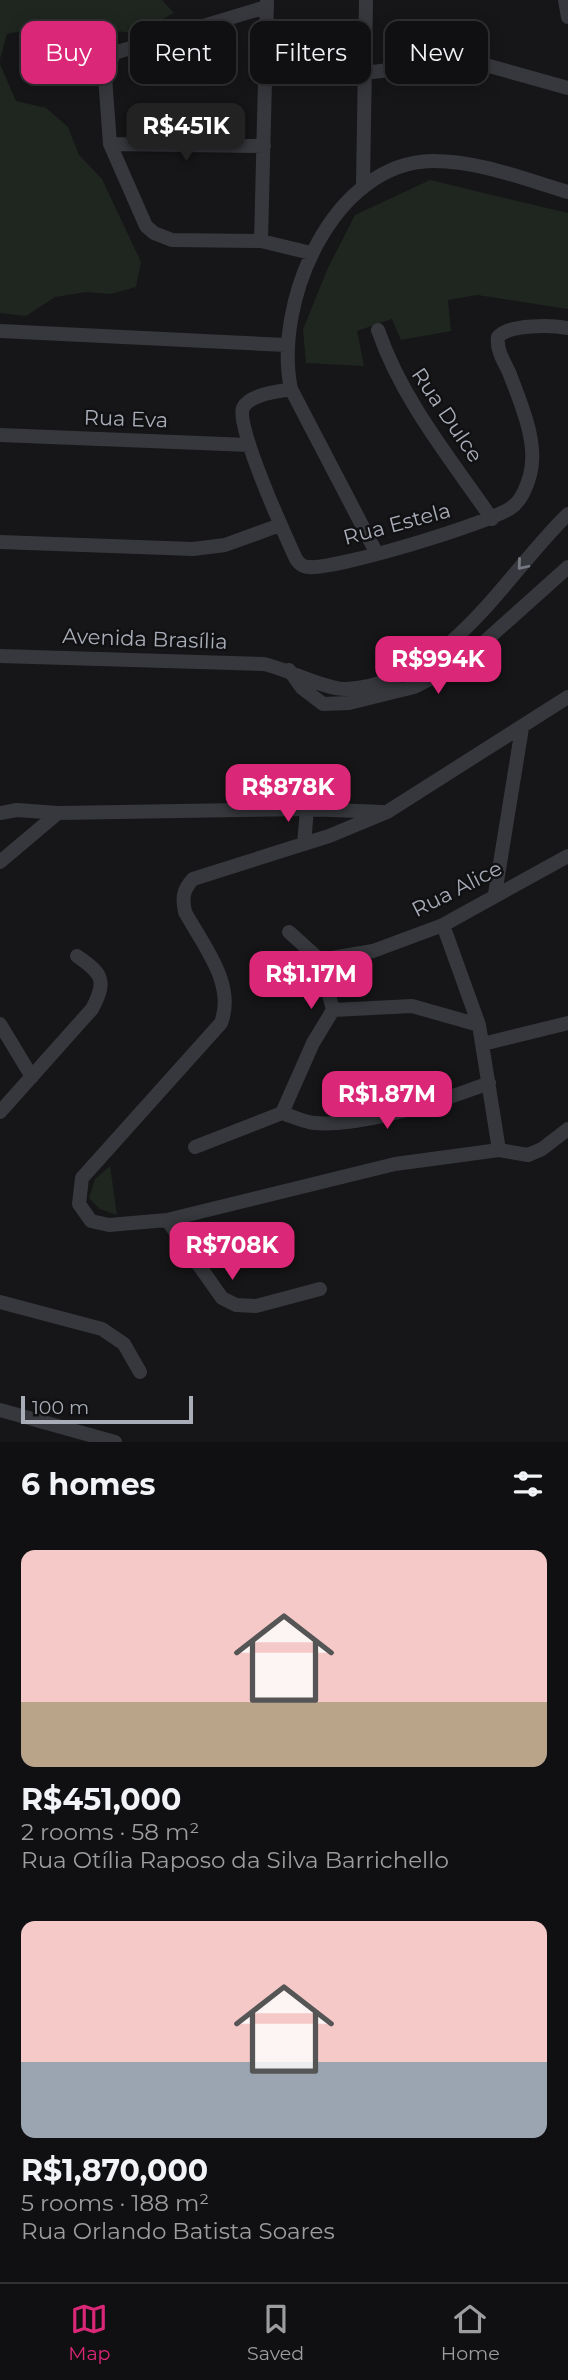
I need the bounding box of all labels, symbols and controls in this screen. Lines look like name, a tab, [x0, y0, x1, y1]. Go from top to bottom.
chip: Buy	[21, 21, 116, 84]
chip: Rent	[130, 21, 236, 84]
chip: Filters	[250, 21, 371, 84]
chip: New	[385, 21, 488, 84]
pin: R$451K	[129, 104, 243, 163]
text: R$451K	[142, 112, 230, 140]
street label: Rua Dulce	[407, 363, 488, 467]
street label: Rua Eva	[83, 405, 169, 432]
street label: Rua Estela	[340, 497, 453, 550]
one-way arrow	[518, 556, 530, 569]
street label: Avenida Brasília	[62, 623, 228, 654]
pin: R$994K	[381, 636, 495, 696]
text: R$994K	[391, 645, 485, 673]
pin: R$878K	[231, 764, 345, 824]
text: R$878K	[242, 773, 334, 801]
street label: Rua Alice	[407, 855, 506, 922]
pin: R$1.17M	[246, 951, 376, 1011]
text: R$1.17M	[265, 960, 357, 988]
pin: R$1.87M	[322, 1072, 452, 1131]
text: R$1.87M	[338, 1080, 436, 1108]
pin: R$708K	[175, 1222, 289, 1282]
text: R$708K	[186, 1231, 278, 1259]
scale bar	[21, 1393, 192, 1425]
text: 100 m	[32, 1396, 89, 1419]
icon: filters	[509, 1465, 547, 1503]
text: 6 homes	[21, 1466, 156, 1503]
icon: home	[221, 1595, 347, 1721]
text: R$451,000	[21, 1781, 181, 1818]
text: 2 rooms · 58 m²	[21, 1818, 199, 1846]
text: Rua Otília Raposo da Silva Barrichello	[21, 1846, 449, 1874]
icon: home	[221, 1966, 347, 2092]
text: R$1,870,000	[21, 2152, 208, 2189]
text: 5 rooms · 188 m²	[21, 2189, 209, 2217]
text: Rua Orlando Batista Soares	[21, 2217, 335, 2245]
tab: Map	[68, 2300, 111, 2365]
tab: Saved	[247, 2300, 304, 2365]
tab: Home	[441, 2300, 500, 2365]

